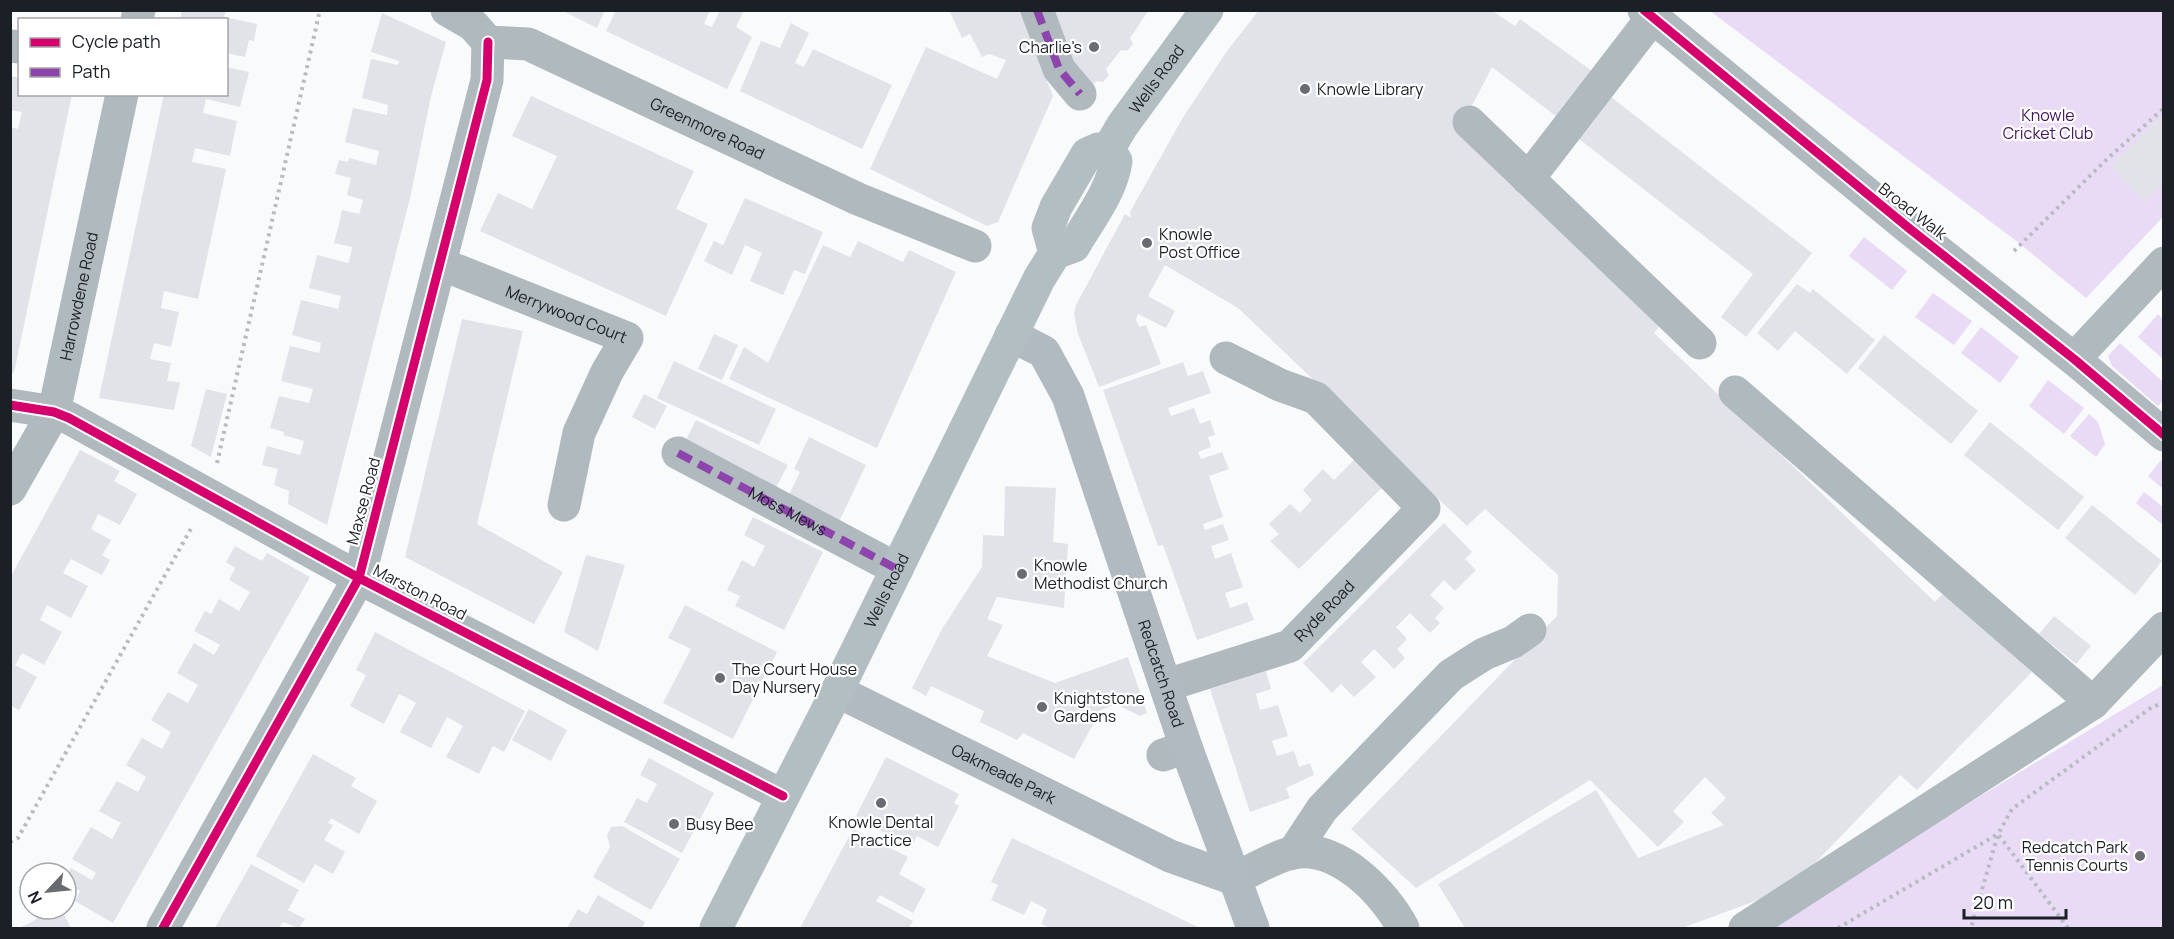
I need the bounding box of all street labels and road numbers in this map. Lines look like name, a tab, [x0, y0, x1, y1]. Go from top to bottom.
street label: Wells Road	[1124, 40, 1189, 118]
street label: Greenmore Road	[647, 92, 768, 165]
street label: Broad Walk	[1874, 177, 1953, 245]
street label: Harrowdene Road	[54, 230, 103, 363]
street label: Merrywood Court	[502, 280, 630, 348]
street label: Maxse Road	[341, 455, 385, 547]
street label: Moss Mews	[745, 481, 831, 541]
street label: Wells Road	[859, 550, 914, 631]
street label: Marston Road	[369, 559, 471, 625]
street label: Ryde Road	[1289, 575, 1359, 647]
street label: Redcatch Road	[1133, 617, 1190, 730]
street label: Oakmeade Park	[948, 738, 1061, 809]

